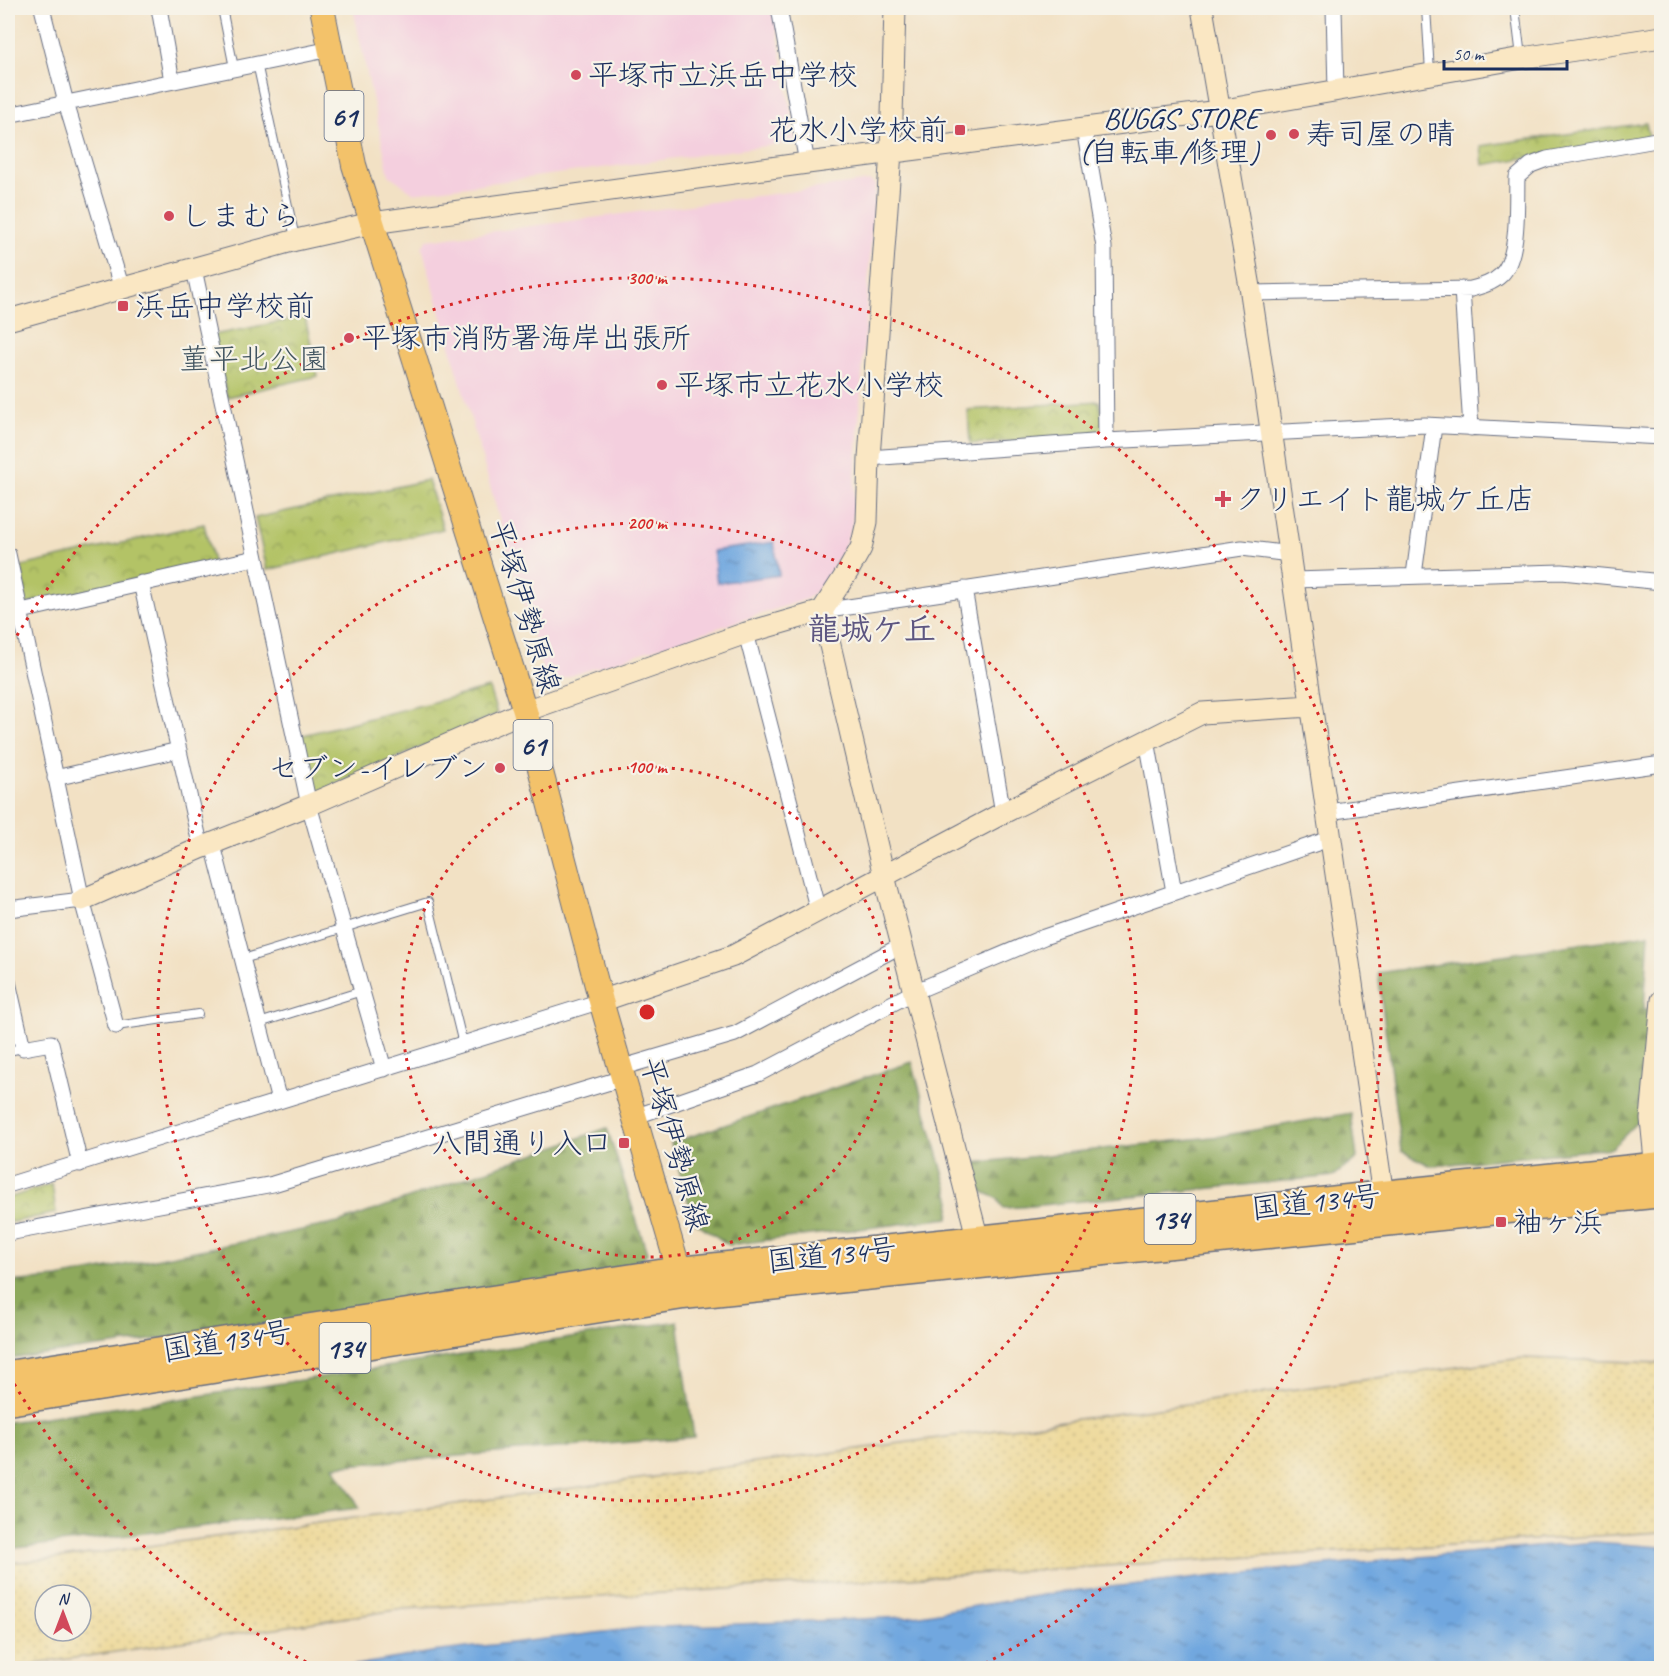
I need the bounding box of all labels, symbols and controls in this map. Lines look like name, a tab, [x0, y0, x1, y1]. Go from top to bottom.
scale bar	[1444, 33, 1567, 71]
text: 50 m	[1453, 43, 1486, 65]
place label: 平塚市立浜岳中学校	[588, 56, 858, 94]
marker: 平塚市立浜岳中学校	[569, 68, 583, 82]
road number: 61	[324, 91, 364, 141]
place label: BUGGS STORE (自転車/修理)	[1079, 99, 1263, 171]
place label: 花水小学校前	[768, 111, 948, 149]
place label: 寿司屋の晴	[1306, 115, 1456, 153]
marker: 花水小学校前	[953, 123, 967, 137]
marker: 寿司屋の晴	[1287, 127, 1301, 141]
marker: BUGGS STORE (自転車/修理)	[1264, 128, 1278, 142]
place label: しまむら	[181, 197, 301, 235]
marker: しまむら	[162, 209, 176, 223]
text: 300 m	[628, 267, 668, 289]
place label: 浜岳中学校前	[135, 287, 315, 325]
marker: 浜岳中学校前	[116, 299, 130, 313]
place label: 平塚市消防署海岸出張所	[361, 319, 691, 357]
marker: 平塚市消防署海岸出張所	[342, 331, 356, 345]
park label: 菫平北公園	[179, 340, 329, 378]
place label: 平塚市立花水小学校	[674, 366, 944, 404]
marker: 平塚市立花水小学校	[655, 378, 669, 392]
place label: クリエイト龍城ケ丘店	[1235, 480, 1535, 518]
marker: クリエイト龍城ケ丘店	[1216, 492, 1230, 506]
text: 200 m	[628, 512, 668, 534]
street label: 平塚伊勢原線	[481, 514, 569, 698]
district label: 龍城ケ丘	[808, 609, 936, 650]
road number: 61	[514, 720, 552, 770]
place label: セブン-イレブン	[268, 749, 488, 787]
text: 100 m	[628, 756, 668, 778]
marker: セブン-イレブン	[493, 761, 507, 775]
centre of rings	[637, 1002, 657, 1022]
street label: 平塚伊勢原線	[632, 1052, 718, 1236]
place label: 八間通り入口	[432, 1124, 612, 1162]
marker: 八間通り入口	[617, 1136, 631, 1150]
street label: 国道134号	[1249, 1176, 1383, 1228]
road number: 134	[1144, 1194, 1196, 1244]
place label: 袖ヶ浜	[1513, 1203, 1603, 1241]
marker: 袖ヶ浜	[1494, 1215, 1508, 1229]
street label: 国道134号	[765, 1229, 899, 1281]
street label: 国道134号	[160, 1312, 294, 1370]
road number: 134	[320, 1323, 370, 1373]
north arrow	[33, 1583, 93, 1643]
text: N	[58, 1589, 71, 1609]

